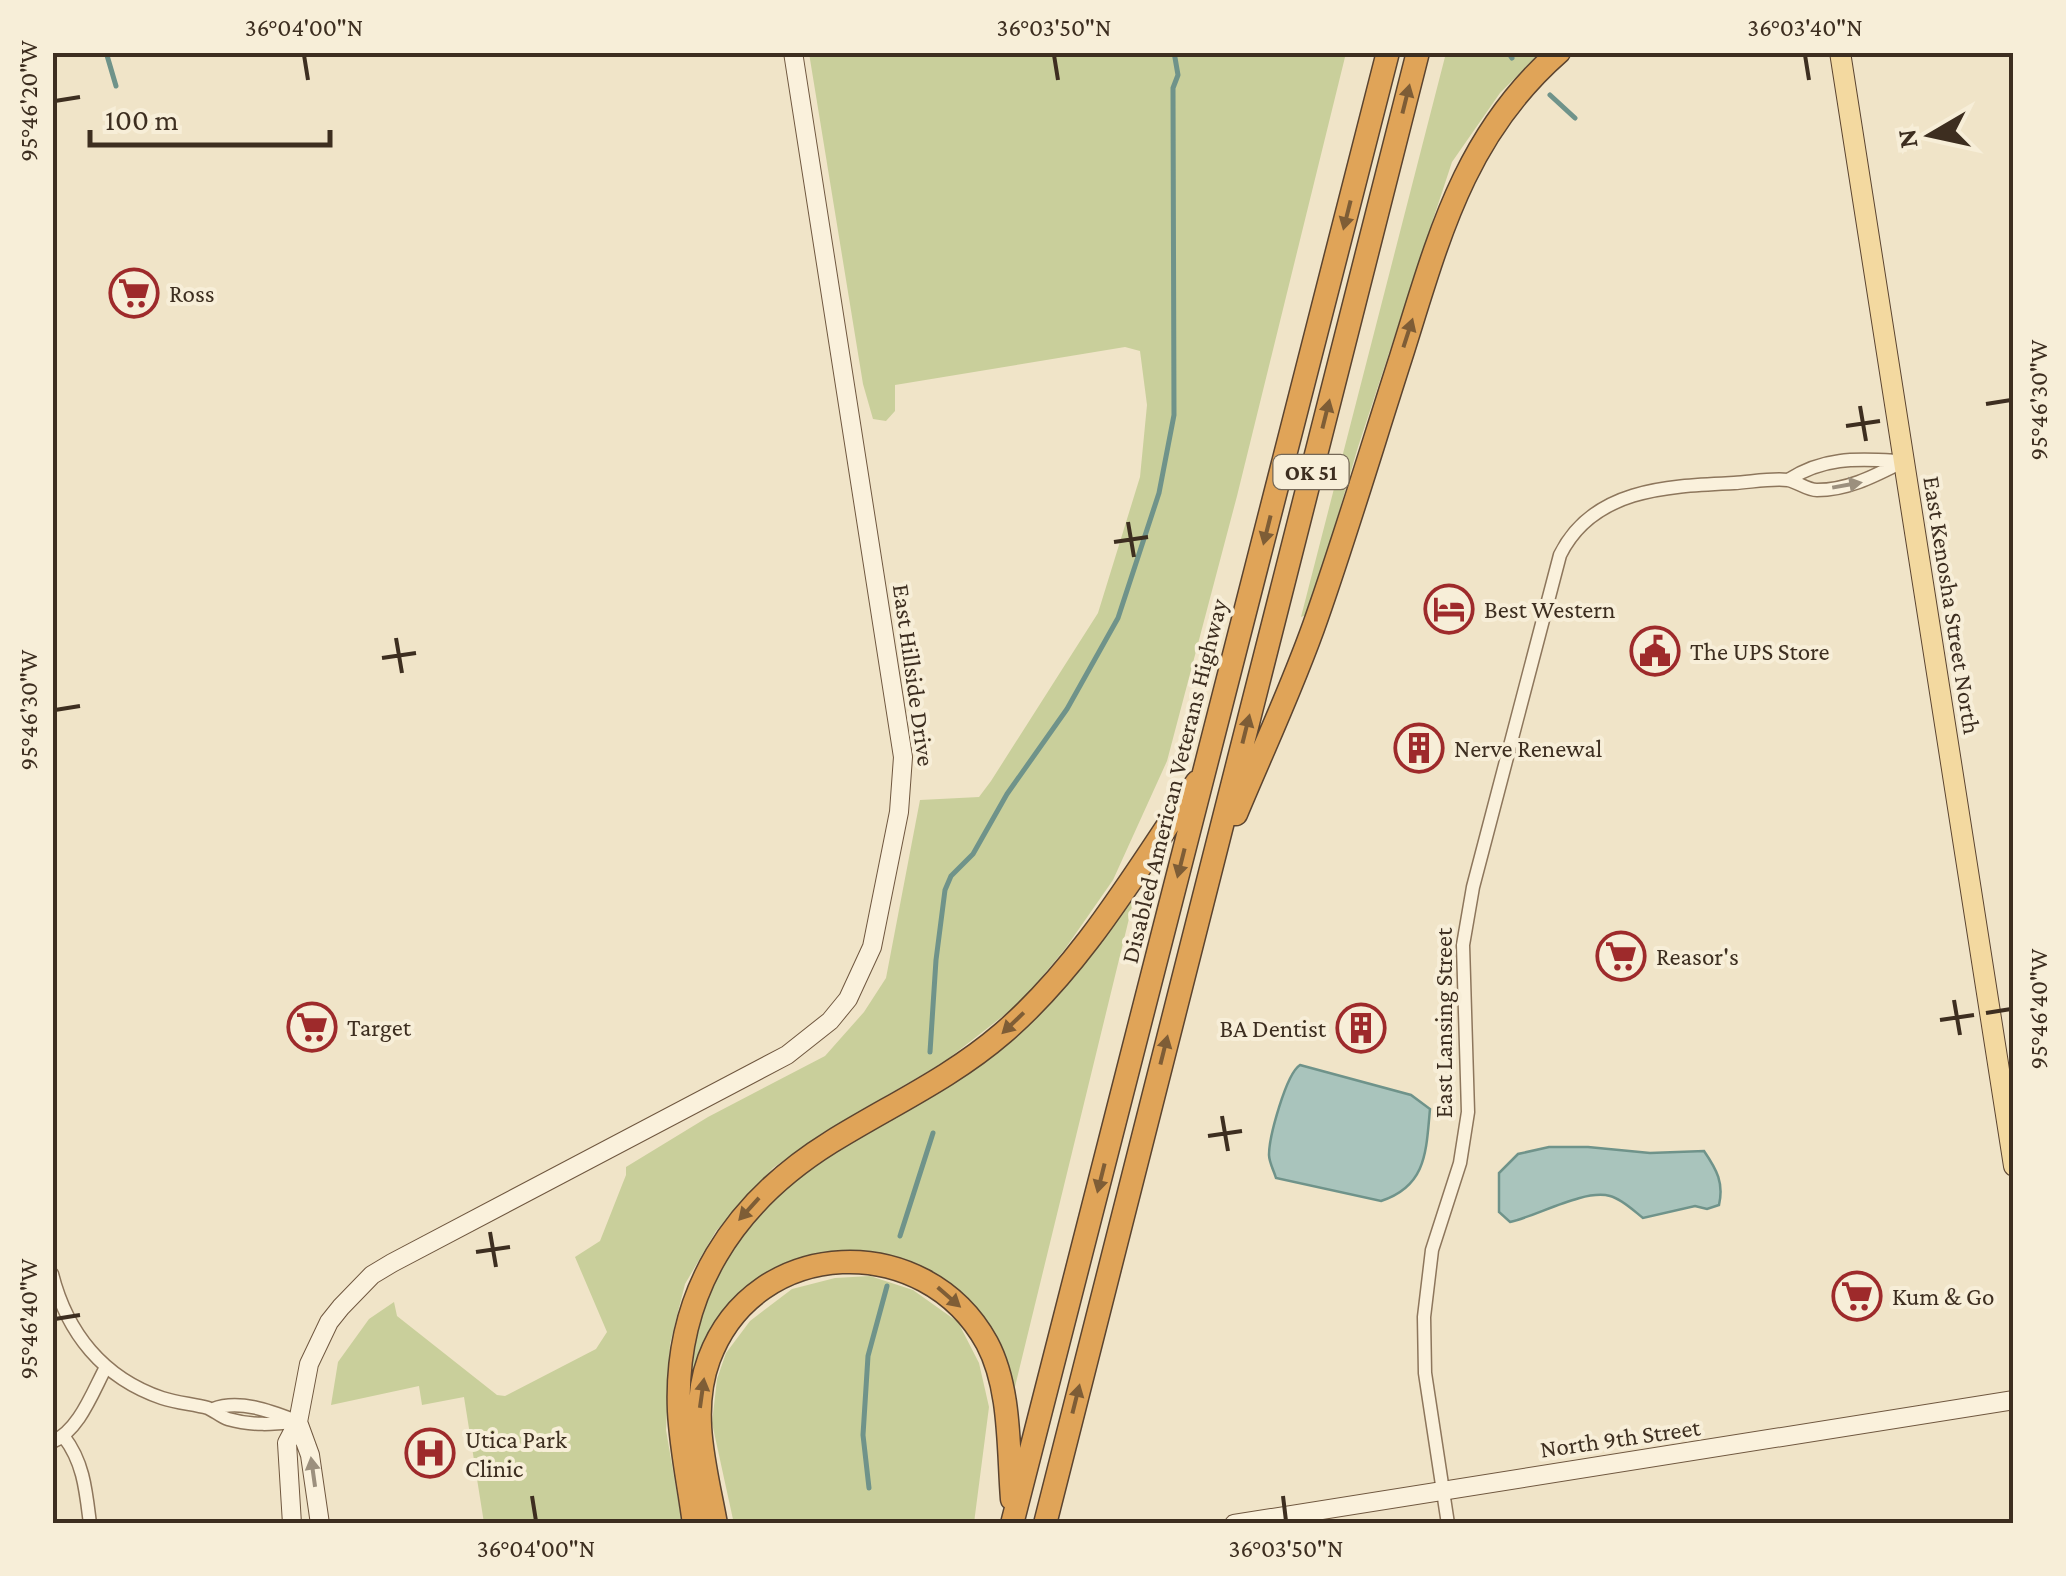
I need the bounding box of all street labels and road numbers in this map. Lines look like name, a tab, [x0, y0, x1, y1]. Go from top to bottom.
road number: OK 51	[1274, 455, 1348, 489]
street label: East Kenosha Street North	[1918, 474, 1986, 736]
street label: East Hillside Drive	[888, 582, 940, 768]
street label: Disabled American Veterans Highway	[1116, 596, 1233, 966]
street label: East Lansing Street	[1430, 927, 1458, 1118]
street label: North 9th Street	[1538, 1413, 1703, 1463]

